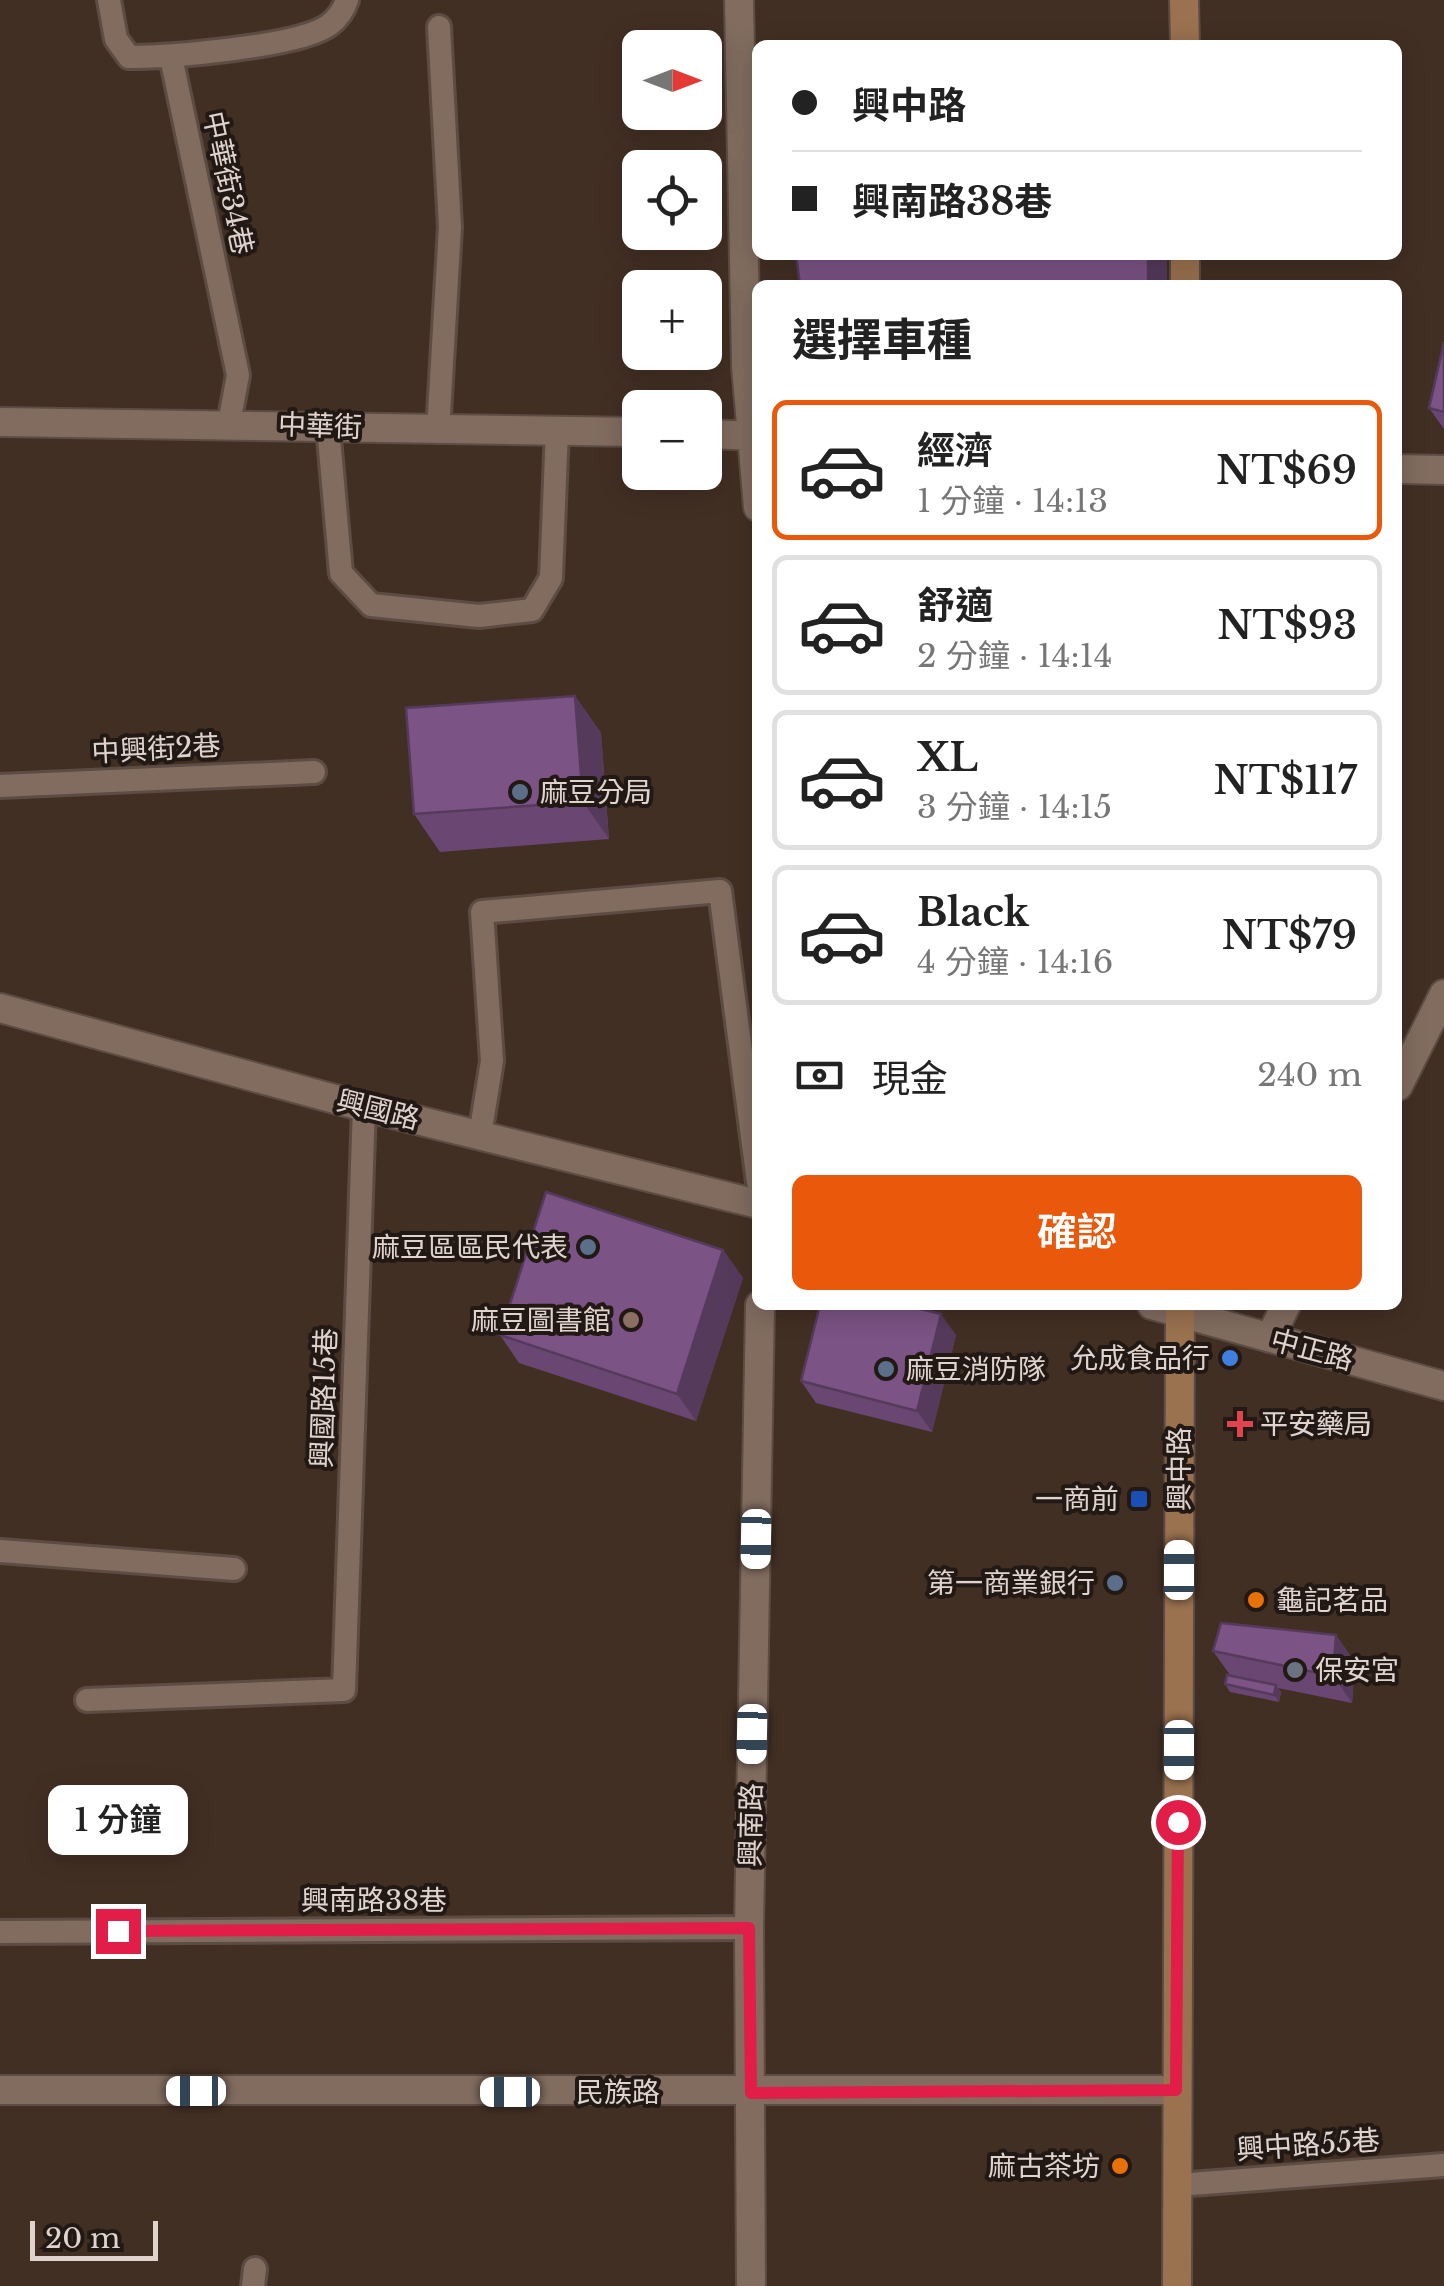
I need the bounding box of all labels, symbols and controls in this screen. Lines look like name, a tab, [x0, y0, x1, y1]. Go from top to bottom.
north arrow	[622, 30, 722, 130]
map controls	[622, 30, 722, 490]
text: 興中路	[852, 82, 966, 129]
street label: 中華街34巷	[196, 108, 260, 258]
button: locate	[622, 150, 722, 250]
text: 興南路38巷	[852, 178, 1052, 225]
button: +	[622, 270, 722, 370]
text: 選擇車種	[792, 312, 972, 368]
button: −	[622, 390, 722, 490]
street label: 中華街	[277, 407, 363, 445]
icon: car	[797, 425, 887, 515]
text: 經濟	[917, 427, 993, 474]
text: NT$69	[1216, 447, 1357, 494]
text: 1 分鐘 · 14:13	[917, 481, 1108, 521]
icon: car	[797, 580, 887, 670]
text: 舒適	[917, 582, 993, 629]
text: NT$93	[1217, 602, 1357, 649]
text: 2 分鐘 · 14:14	[917, 636, 1113, 676]
street label: 中興街2巷	[91, 728, 221, 770]
text: XL	[917, 734, 978, 781]
icon: car	[797, 735, 887, 825]
text: NT$117	[1214, 757, 1357, 804]
place label: 麻豆分局	[540, 775, 652, 810]
marker: 麻豆分局	[509, 781, 531, 803]
text: 3 分鐘 · 14:15	[917, 787, 1112, 827]
text: Black	[917, 889, 1029, 936]
icon: car	[797, 890, 887, 980]
text: NT$79	[1222, 912, 1357, 959]
text: 4 分鐘 · 14:16	[917, 942, 1113, 982]
icon: cash	[792, 1048, 847, 1103]
text: 現金	[872, 1055, 948, 1102]
text: 240 m	[1257, 1055, 1362, 1095]
street label: 興國路	[333, 1083, 423, 1137]
button: 確認	[792, 1175, 1362, 1290]
place label: 麻豆區區民代表	[372, 1230, 568, 1265]
marker: 麻豆區區民代表	[577, 1236, 599, 1258]
place label: 麻豆圖書館	[471, 1303, 611, 1338]
marker: 麻豆圖書館	[620, 1309, 642, 1331]
street label: 中正路	[1267, 1322, 1357, 1378]
street label: 興國路15巷	[304, 1327, 344, 1469]
place label: 允成食品行	[1070, 1341, 1210, 1376]
marker: 允成食品行	[1219, 1347, 1241, 1369]
place label: 麻豆消防隊	[906, 1352, 1046, 1387]
marker: 麻豆消防隊	[875, 1358, 897, 1380]
place label: 平安藥局	[1260, 1407, 1372, 1442]
marker: 平安藥局	[1229, 1413, 1251, 1435]
street label: 興中路	[1162, 1427, 1197, 1511]
place label: 一商前	[1035, 1482, 1119, 1517]
marker: 一商前	[1128, 1488, 1150, 1510]
car	[740, 1509, 772, 1569]
car	[1164, 1540, 1194, 1600]
place label: 第一商業銀行	[927, 1566, 1095, 1601]
marker: 第一商業銀行	[1104, 1572, 1126, 1594]
place label: 龜記茗品	[1276, 1583, 1388, 1618]
marker: 龜記茗品	[1245, 1589, 1267, 1611]
place label: 保安宮	[1315, 1653, 1399, 1688]
marker: 保安宮	[1284, 1659, 1306, 1681]
car	[736, 1704, 768, 1764]
car	[1164, 1720, 1194, 1780]
street label: 興南路	[733, 1783, 769, 1867]
callout: 1 分鐘	[48, 1786, 188, 1856]
text: 1 分鐘	[75, 1800, 161, 1840]
route start	[1156, 1800, 1201, 1845]
street label: 興南路38巷	[301, 1883, 447, 1918]
route end	[96, 1909, 141, 1954]
street label: 民族路	[576, 2075, 660, 2110]
car	[166, 2076, 226, 2106]
car	[480, 2077, 540, 2107]
street label: 興中路55巷	[1235, 2123, 1381, 2167]
place label: 麻古茶坊	[988, 2149, 1100, 2184]
marker: 麻古茶坊	[1109, 2155, 1131, 2177]
scale bar	[30, 2216, 158, 2260]
text: 20 m	[45, 2221, 120, 2256]

